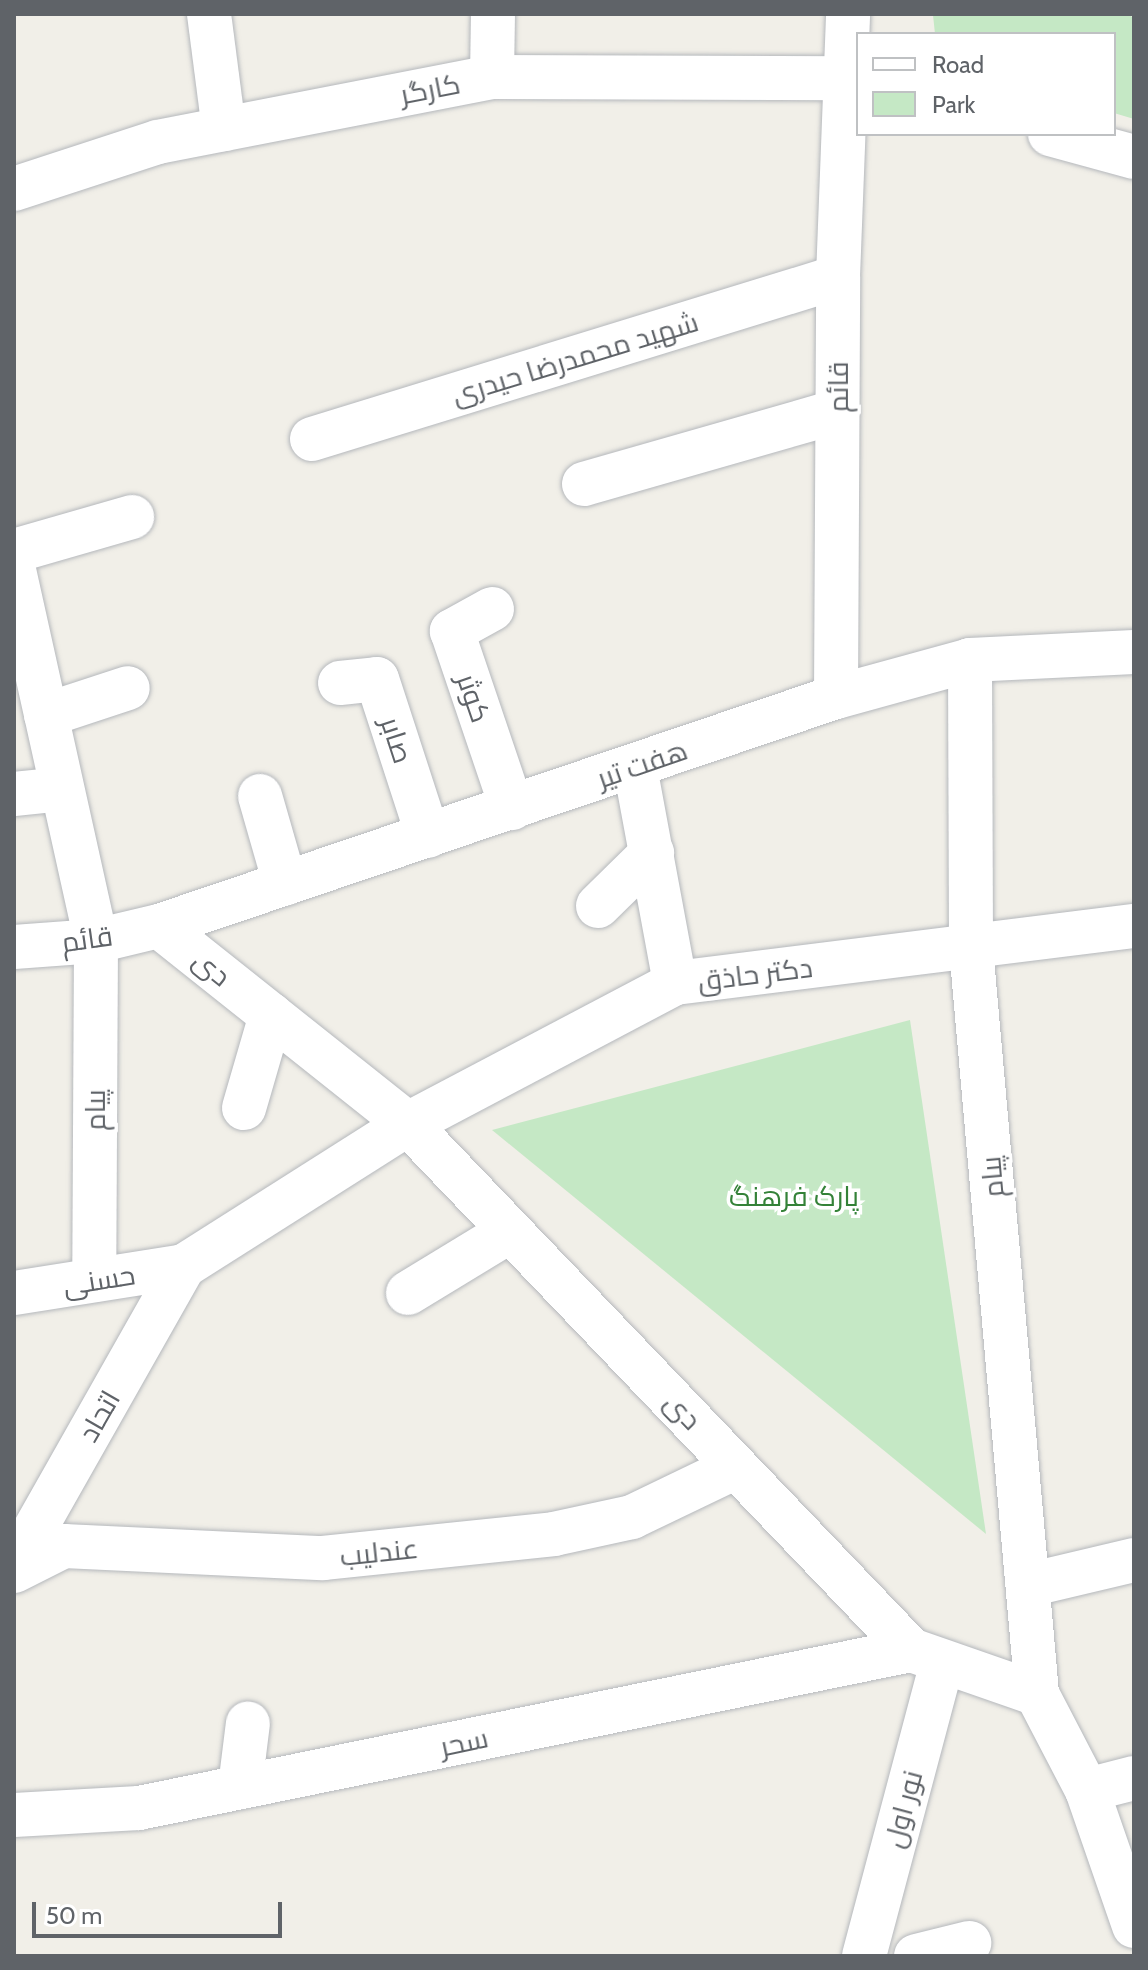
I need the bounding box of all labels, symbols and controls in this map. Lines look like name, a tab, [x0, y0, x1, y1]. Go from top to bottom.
legend	[856, 32, 1116, 136]
text: Road	[932, 50, 984, 79]
street label: کارگر	[397, 67, 463, 111]
text: Park	[932, 90, 975, 119]
street label: شهید محمدرضا حیدری	[448, 305, 702, 411]
street label: قائم	[821, 361, 855, 413]
street label: کوثر	[450, 669, 498, 727]
street label: صابر	[374, 712, 420, 768]
street label: هفت تیر	[592, 733, 692, 795]
street label: قائم	[59, 919, 115, 959]
street label: دی	[186, 943, 238, 993]
street label: دکتر حاذق	[696, 950, 814, 998]
street label: پیام	[78, 1089, 112, 1131]
street label: پیام	[973, 1155, 1011, 1199]
park label: پارک فرهنگ	[729, 1179, 859, 1213]
street label: حسنی	[61, 1258, 137, 1302]
street label: اتحاد	[71, 1384, 127, 1448]
street label: دی	[658, 1385, 708, 1437]
street label: عندلیب	[338, 1531, 420, 1573]
street label: سحر	[437, 1721, 491, 1763]
street label: نور اول	[877, 1767, 929, 1851]
scale bar	[36, 1886, 286, 1936]
text: 50 m	[46, 1901, 102, 1930]

